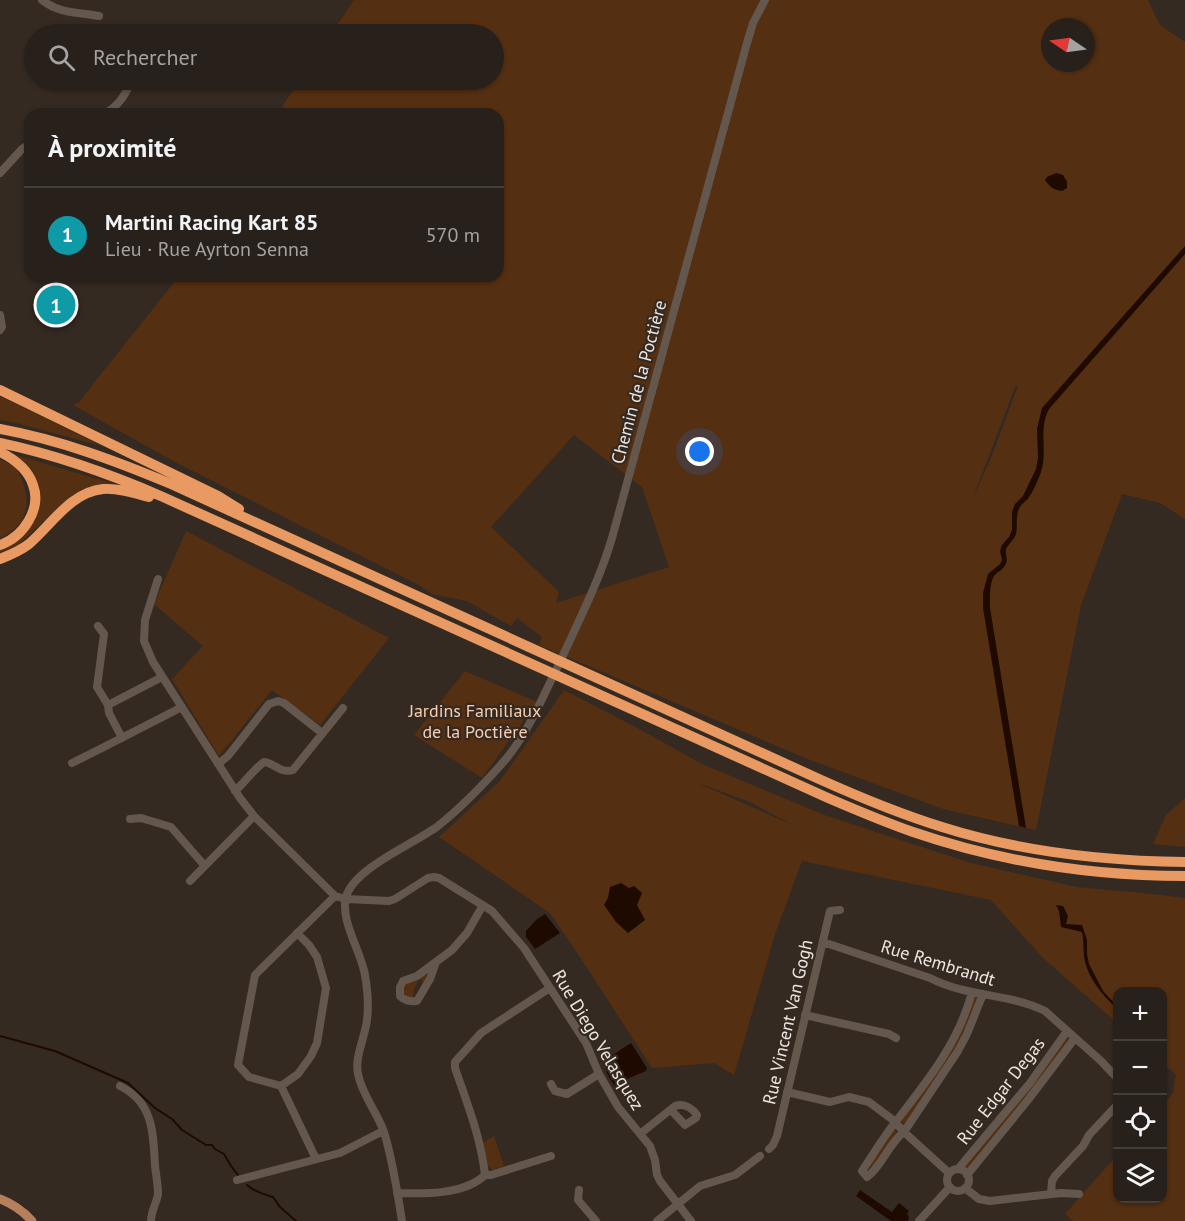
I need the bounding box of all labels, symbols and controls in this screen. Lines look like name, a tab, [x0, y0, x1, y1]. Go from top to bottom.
north arrow	[1041, 18, 1095, 72]
search box	[24, 24, 504, 90]
icon: search	[45, 41, 78, 74]
text: Rechercher	[93, 43, 197, 71]
text: À proximité	[48, 131, 176, 164]
text: Martini Racing Kart 85	[105, 208, 319, 236]
text: 1	[62, 222, 73, 248]
text: 570 m	[426, 222, 480, 248]
text: Lieu · Rue Ayrton Senna	[105, 236, 309, 262]
pin: 1	[36, 282, 76, 328]
street label: Chemin de la Poctière	[606, 298, 671, 466]
your location	[685, 437, 714, 466]
park label: Jardins Familiaux de la Poctière	[408, 699, 541, 743]
street label: Rue Rembrandt	[878, 934, 998, 991]
street label: Rue Vincent Van Gogh	[757, 937, 818, 1107]
street label: Rue Diego Velasquez	[547, 965, 649, 1114]
map controls	[1113, 987, 1167, 1203]
button: +	[1113, 987, 1167, 1041]
street label: Rue Edgar Degas	[952, 1032, 1050, 1149]
button: −	[1113, 1041, 1167, 1095]
button: locate	[1113, 1095, 1167, 1149]
button: layers	[1113, 1149, 1167, 1203]

